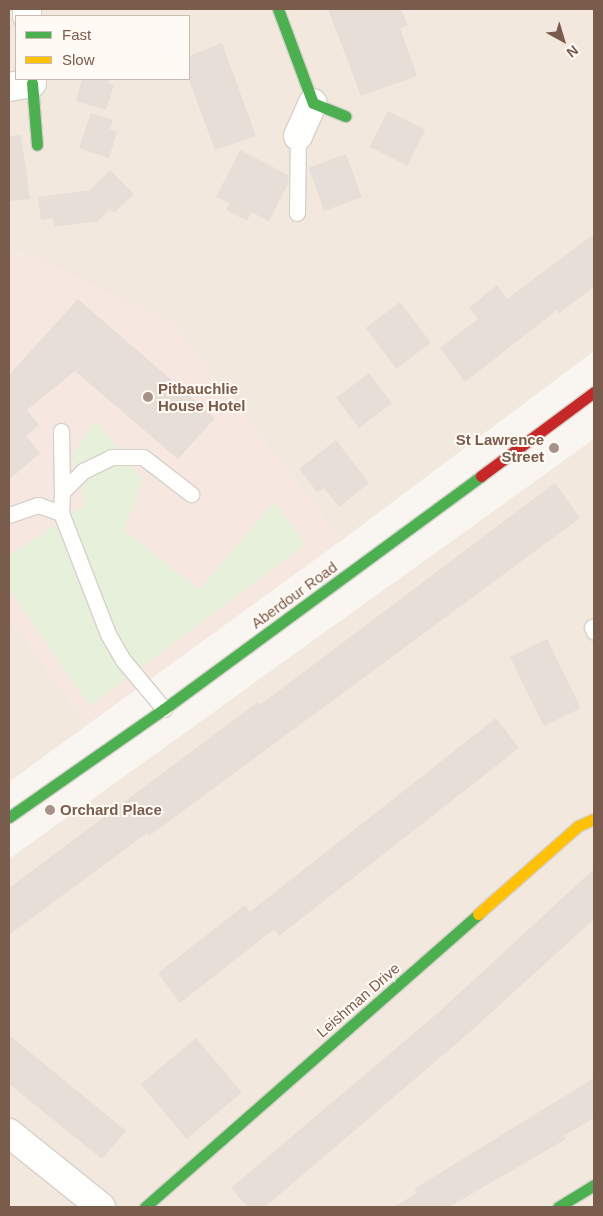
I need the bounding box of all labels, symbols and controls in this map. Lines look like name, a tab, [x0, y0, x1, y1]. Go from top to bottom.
legend	[15, 15, 190, 80]
north arrow	[538, 15, 588, 65]
text: Fast	[62, 26, 91, 43]
text: N	[563, 42, 581, 61]
text: Slow	[62, 51, 95, 68]
place label: Pitbauchlie House Hotel	[158, 379, 246, 414]
marker: Pitbauchlie House Hotel	[142, 391, 154, 403]
place label: St Lawrence Street	[456, 430, 544, 465]
marker: St Lawrence Street	[548, 442, 560, 454]
street label: Aberdour Road	[248, 558, 340, 632]
place label: Orchard Place	[60, 801, 162, 819]
marker: Orchard Place	[44, 804, 56, 816]
street label: Leishman Drive	[313, 959, 403, 1041]

